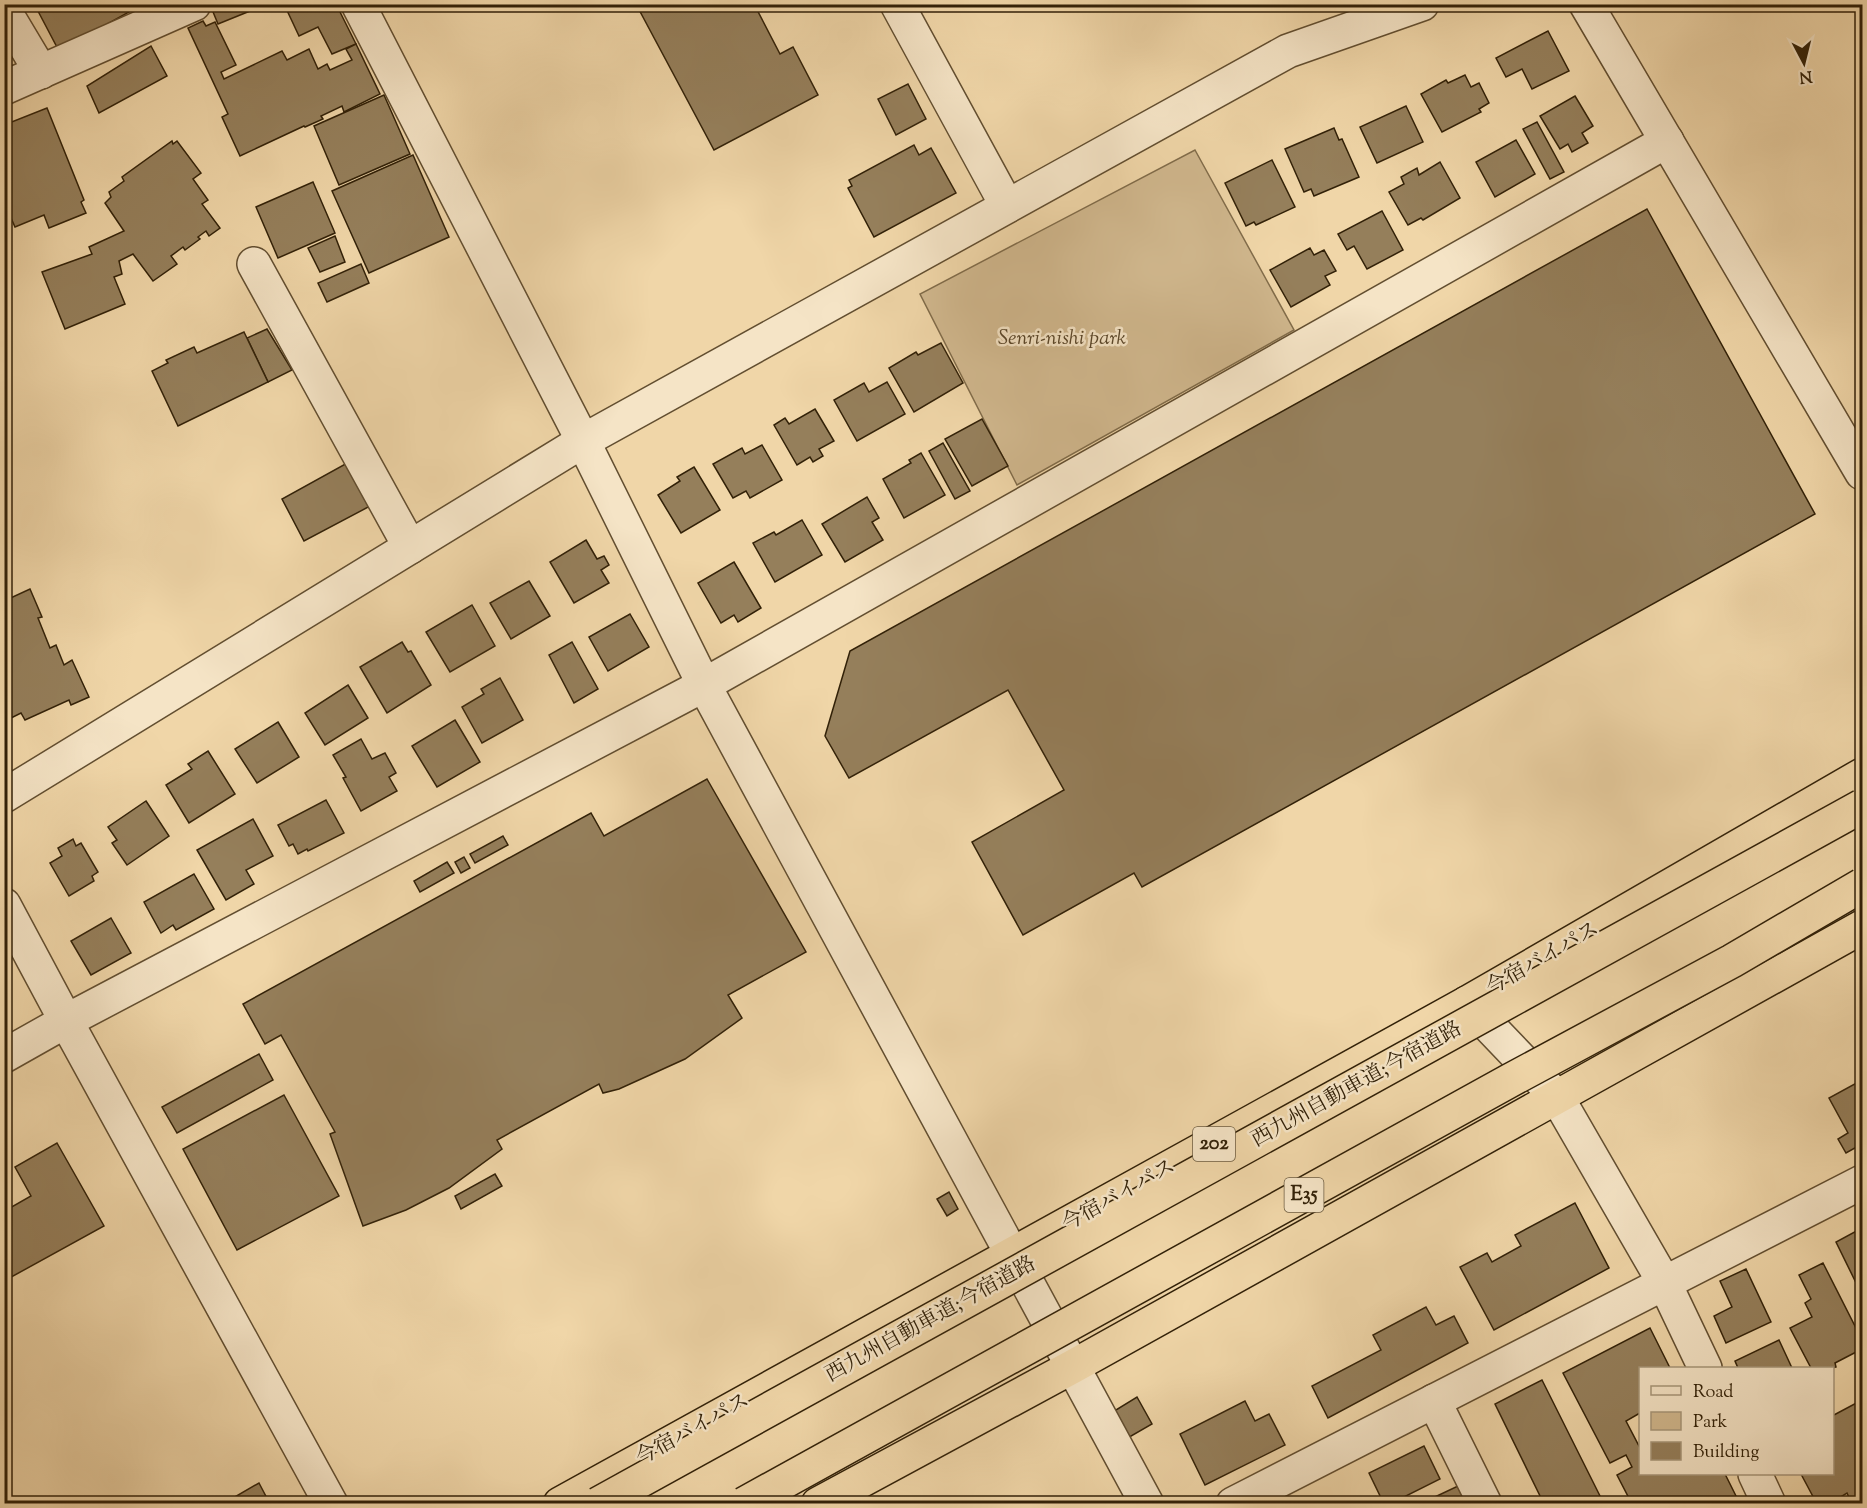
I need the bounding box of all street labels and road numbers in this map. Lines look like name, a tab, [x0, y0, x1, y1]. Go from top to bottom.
street label: 今宿バイパス	[1481, 915, 1605, 1003]
street label: 西九州自動車道;今宿道路	[1246, 1015, 1468, 1155]
road number: 202	[1193, 1127, 1235, 1161]
street label: 今宿バイパス	[1057, 1152, 1181, 1240]
road number: E35	[1284, 1178, 1324, 1212]
street label: 西九州自動車道;今宿道路	[820, 1250, 1042, 1390]
street label: 今宿バイパス	[631, 1386, 755, 1474]

